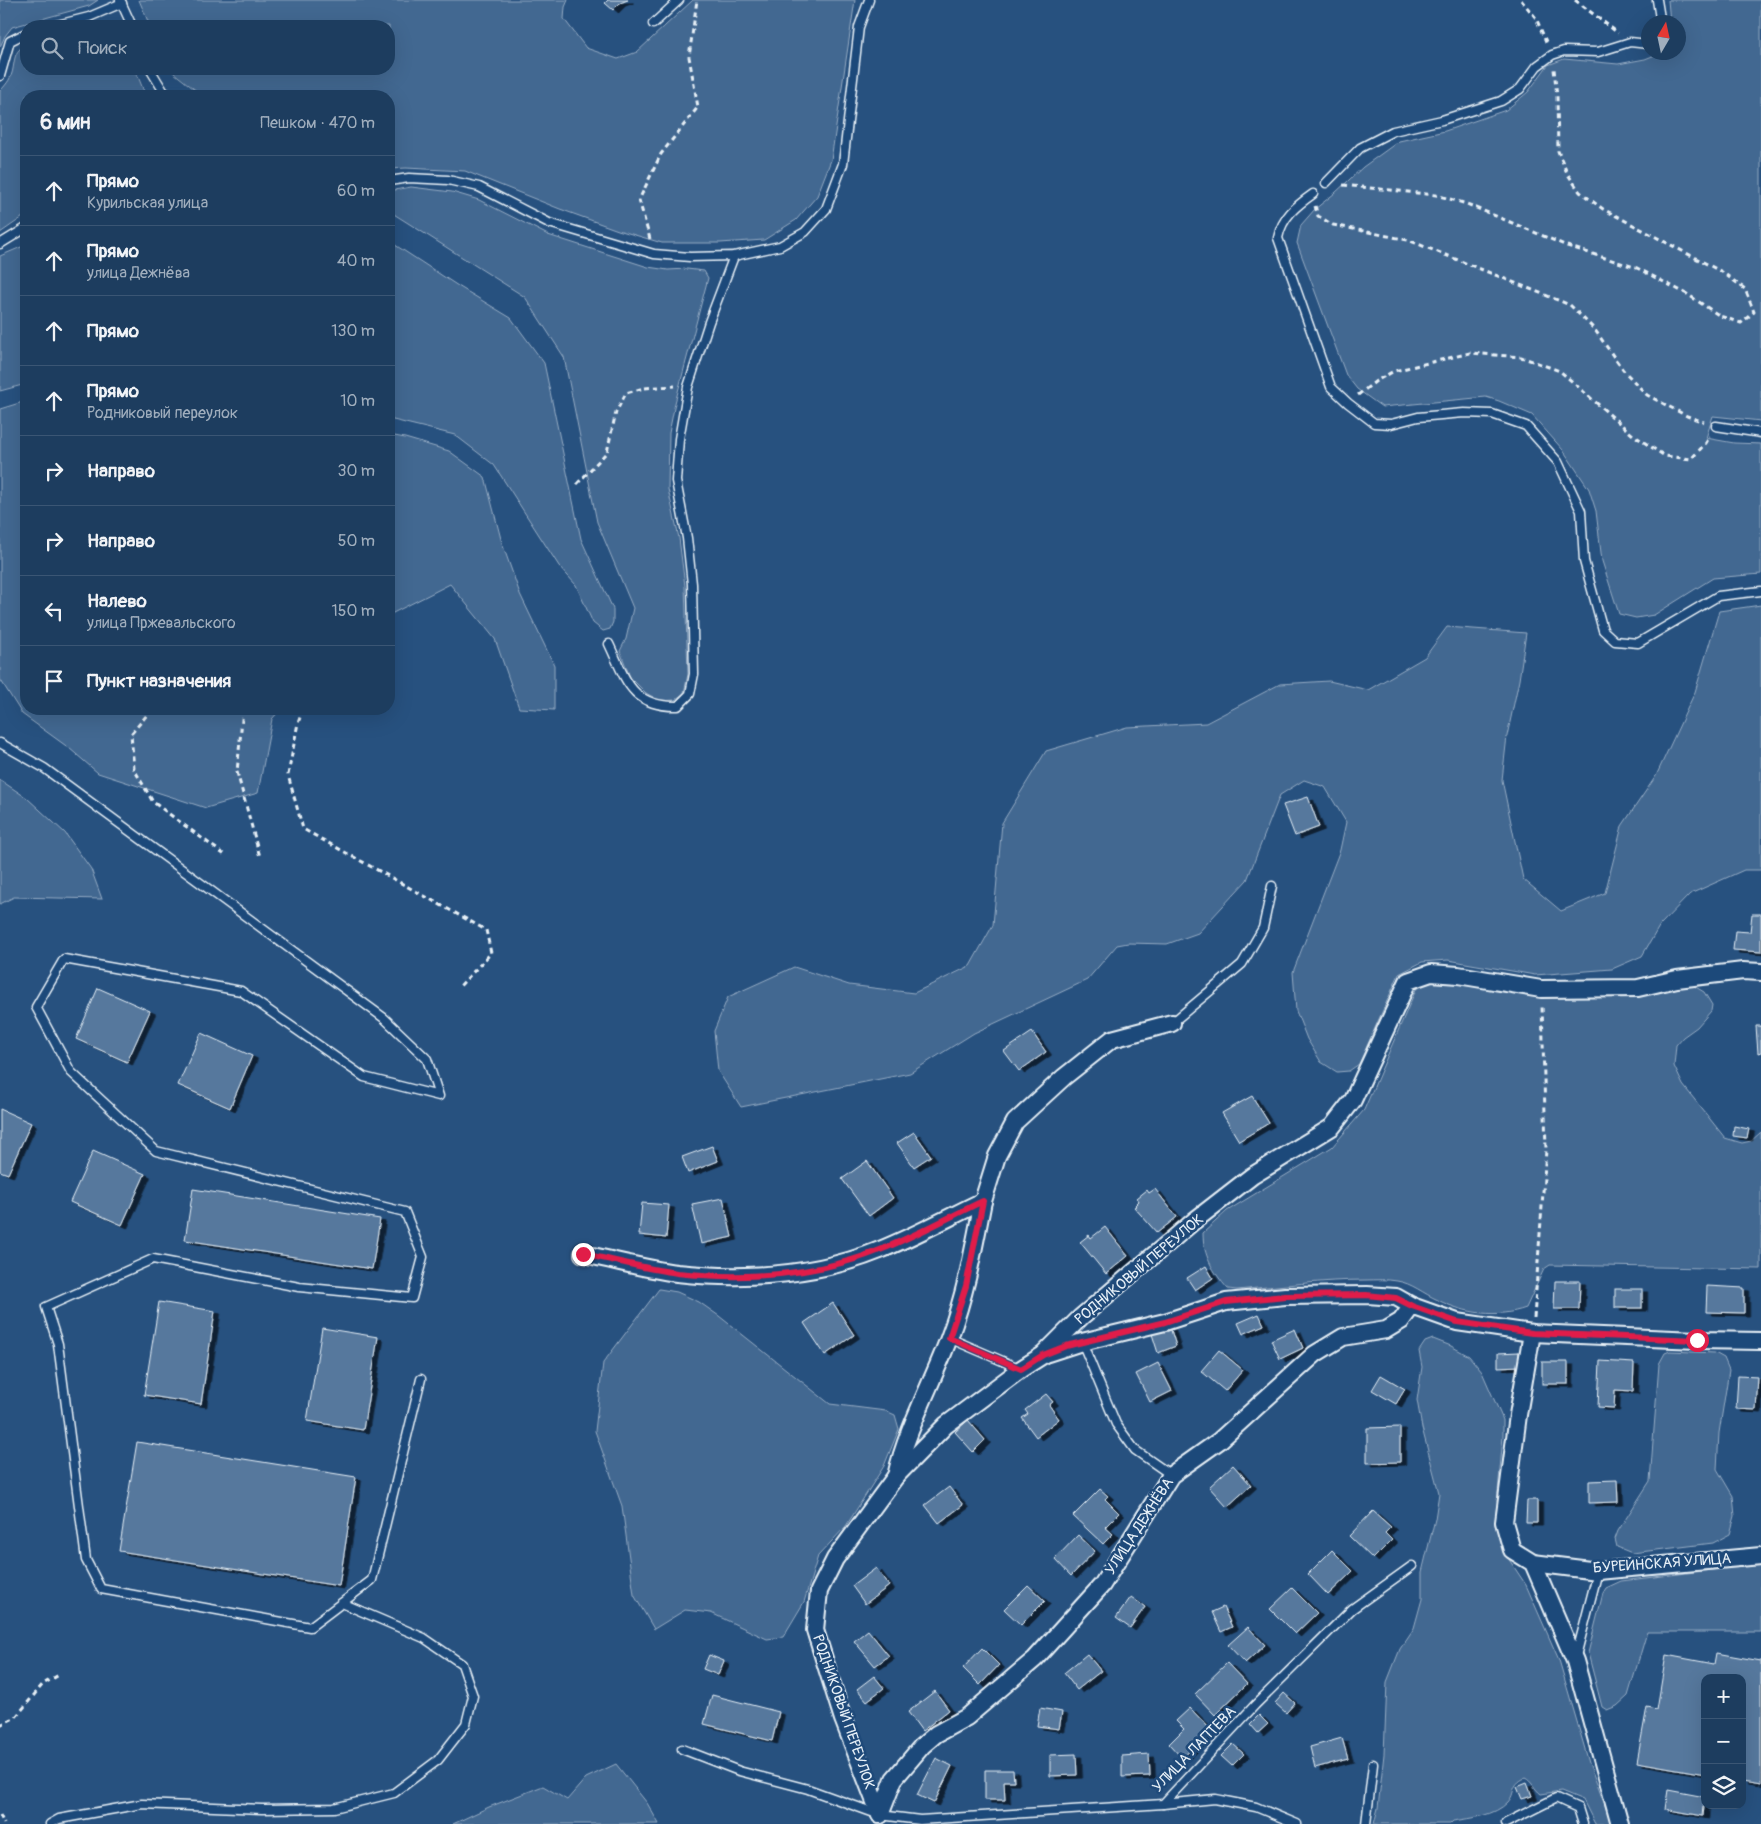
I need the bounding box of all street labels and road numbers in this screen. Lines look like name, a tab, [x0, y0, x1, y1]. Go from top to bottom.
street label: РОДНИКОВЫЙ ПЕРЕУЛОК	[1071, 1210, 1208, 1329]
street label: УЛИЦА ДЕЖНЁВА	[1101, 1474, 1178, 1578]
street label: БУРЕИНСКАЯ УЛИЦА	[1592, 1549, 1732, 1578]
street label: РОДНИКОВЫЙ ПЕРЕУЛОК	[808, 1632, 879, 1792]
street label: УЛИЦА ЛАПТЕВА	[1148, 1702, 1241, 1796]

